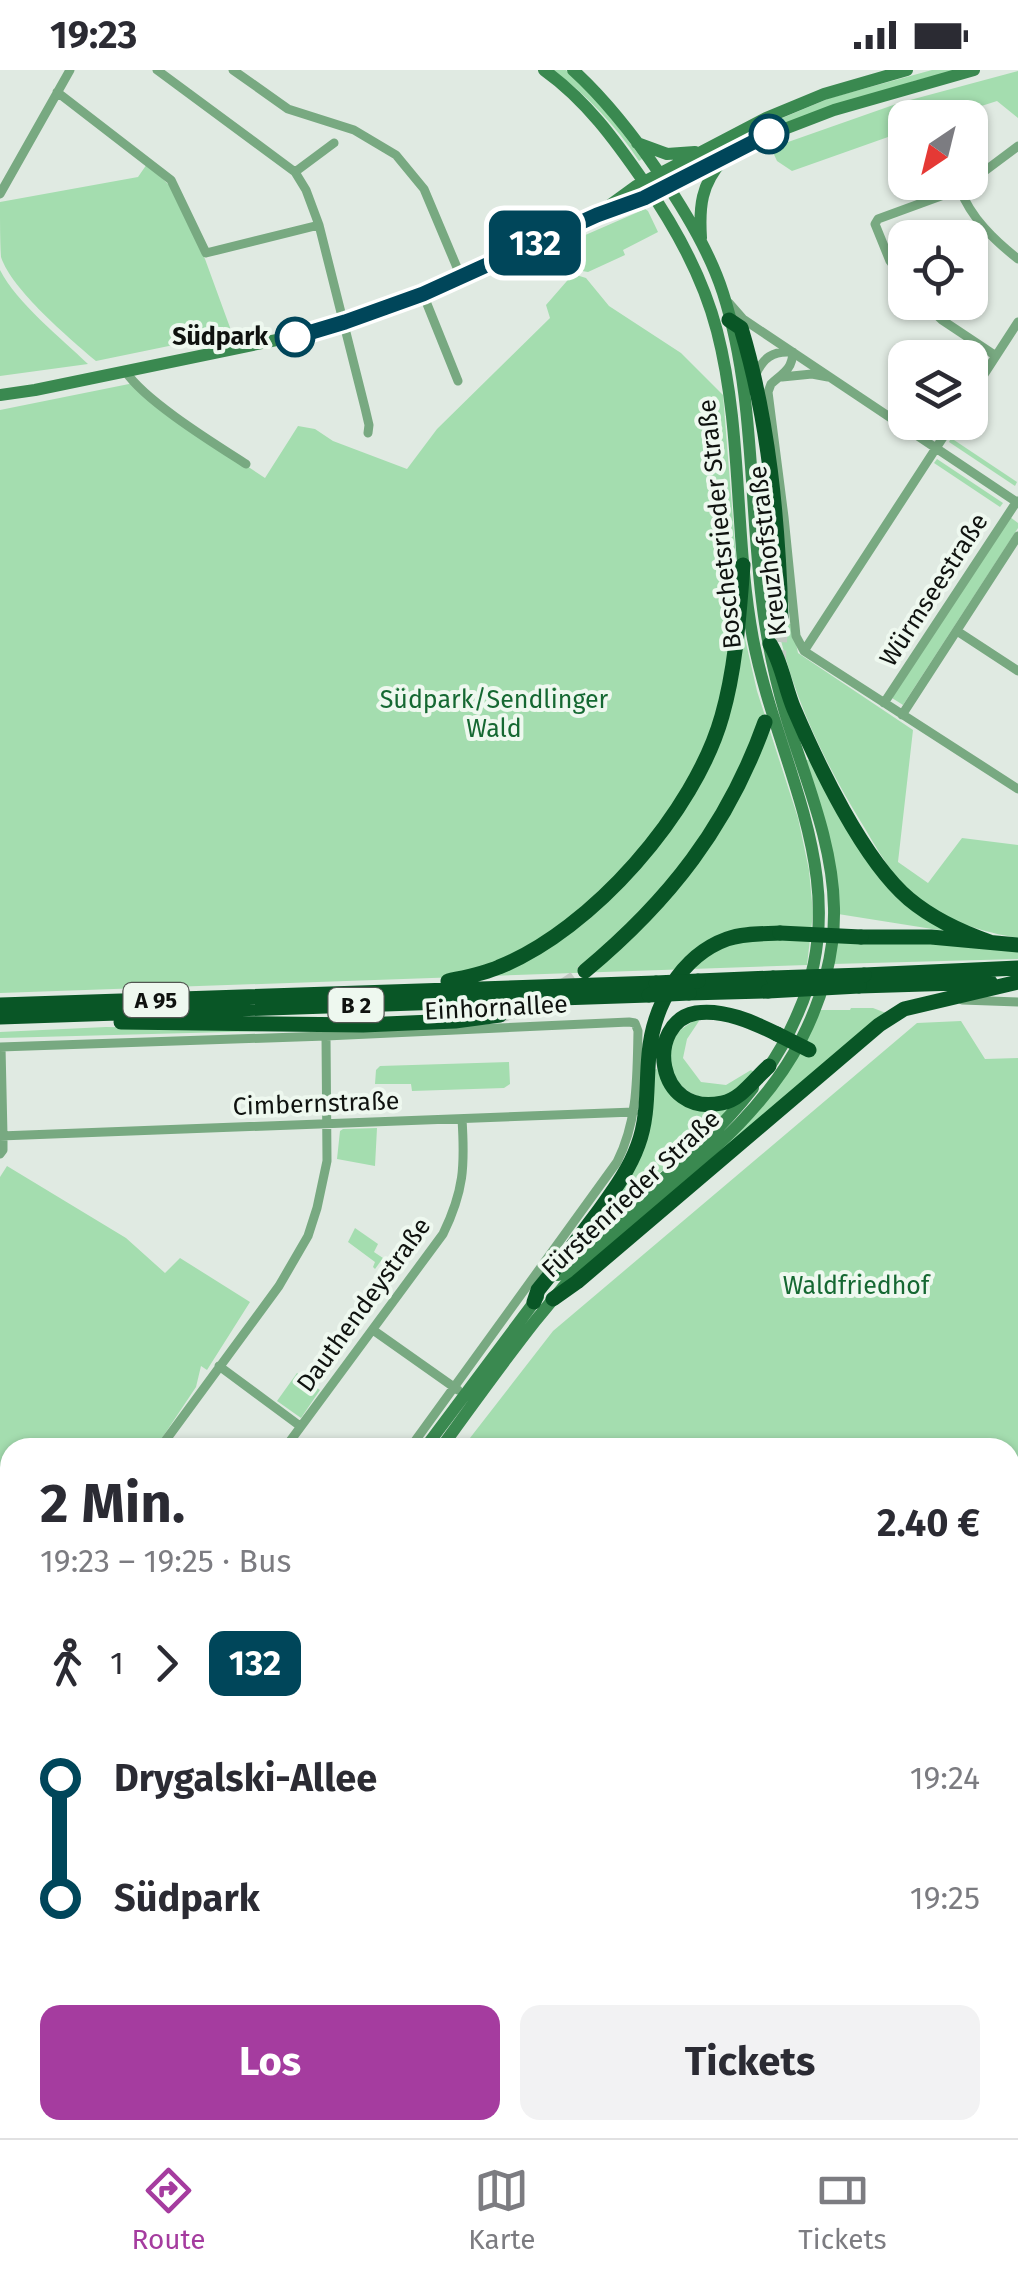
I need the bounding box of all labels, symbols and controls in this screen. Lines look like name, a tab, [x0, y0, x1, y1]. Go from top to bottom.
text: 19:23	[50, 12, 137, 58]
north arrow	[888, 100, 988, 200]
map controls	[888, 100, 988, 440]
unlabelled marker	[750, 115, 788, 153]
line badge: 132	[478, 210, 592, 276]
button: locate	[888, 220, 988, 320]
text: 132	[509, 222, 561, 264]
marker: Südpark	[276, 318, 314, 356]
place label: Südpark	[172, 322, 269, 352]
button: layers	[888, 340, 988, 440]
street label: Boschetsrieder Straße	[692, 398, 748, 650]
street label: Kreuzhofstraße	[743, 464, 793, 638]
street label: Würmseestraße	[873, 508, 995, 672]
park label: Südpark/Sendlinger Wald	[380, 685, 609, 744]
road number: A 95	[124, 983, 188, 1017]
road number: B 2	[328, 988, 384, 1022]
street label: Einhornallee	[423, 989, 569, 1027]
street label: Cimbernstraße	[232, 1086, 400, 1122]
street label: Fürstenrieder Straße	[536, 1104, 726, 1284]
street label: Dauthendeystraße	[291, 1212, 437, 1398]
park label: Waldfriedhof	[783, 1271, 931, 1301]
text: 2 Min.	[40, 1471, 185, 1537]
text: 2.40 €	[877, 1500, 980, 1546]
text: 19:23 – 19:25 · Bus	[40, 1542, 291, 1580]
icon: walk	[40, 1636, 95, 1691]
icon: forward	[139, 1636, 194, 1691]
text: 132	[229, 1642, 281, 1684]
text: 1	[110, 1644, 124, 1682]
text: Drygalski-Allee	[114, 1755, 377, 1801]
text: 19:24	[910, 1759, 980, 1797]
text: Südpark	[114, 1875, 260, 1921]
text: 19:25	[910, 1879, 980, 1917]
button: Los	[40, 2005, 500, 2120]
button: Tickets	[520, 2005, 980, 2120]
tab: Route	[131, 2163, 206, 2256]
tab: Karte	[468, 2163, 536, 2256]
tab: Tickets	[798, 2163, 887, 2256]

